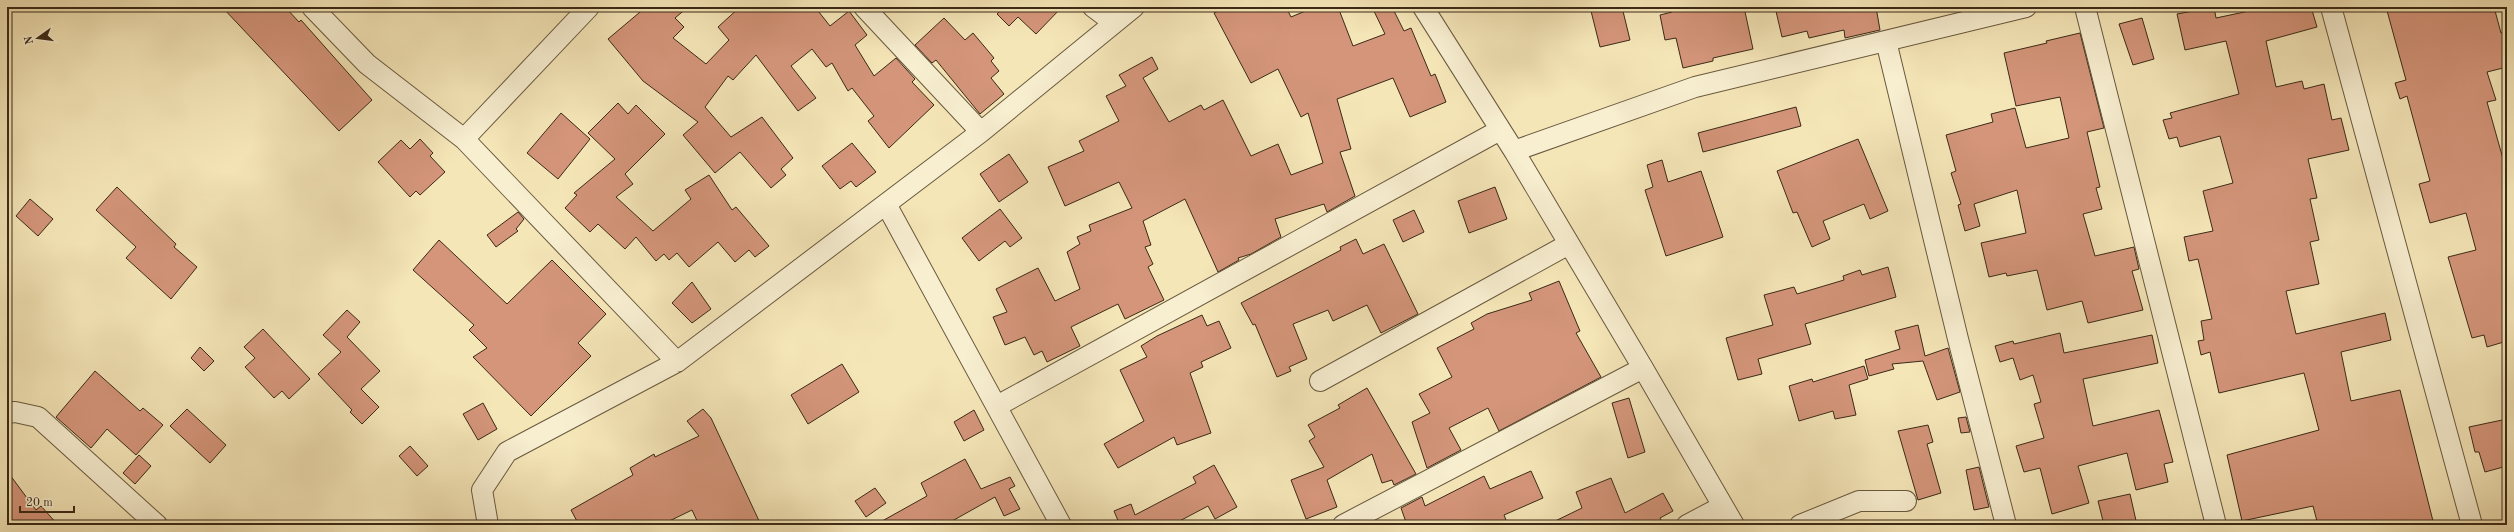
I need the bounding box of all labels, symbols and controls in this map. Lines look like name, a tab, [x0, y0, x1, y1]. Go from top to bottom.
north arrow	[18, 18, 58, 58]
text: N	[23, 34, 36, 45]
scale bar	[20, 488, 74, 514]
text: 20 m	[26, 497, 53, 509]

